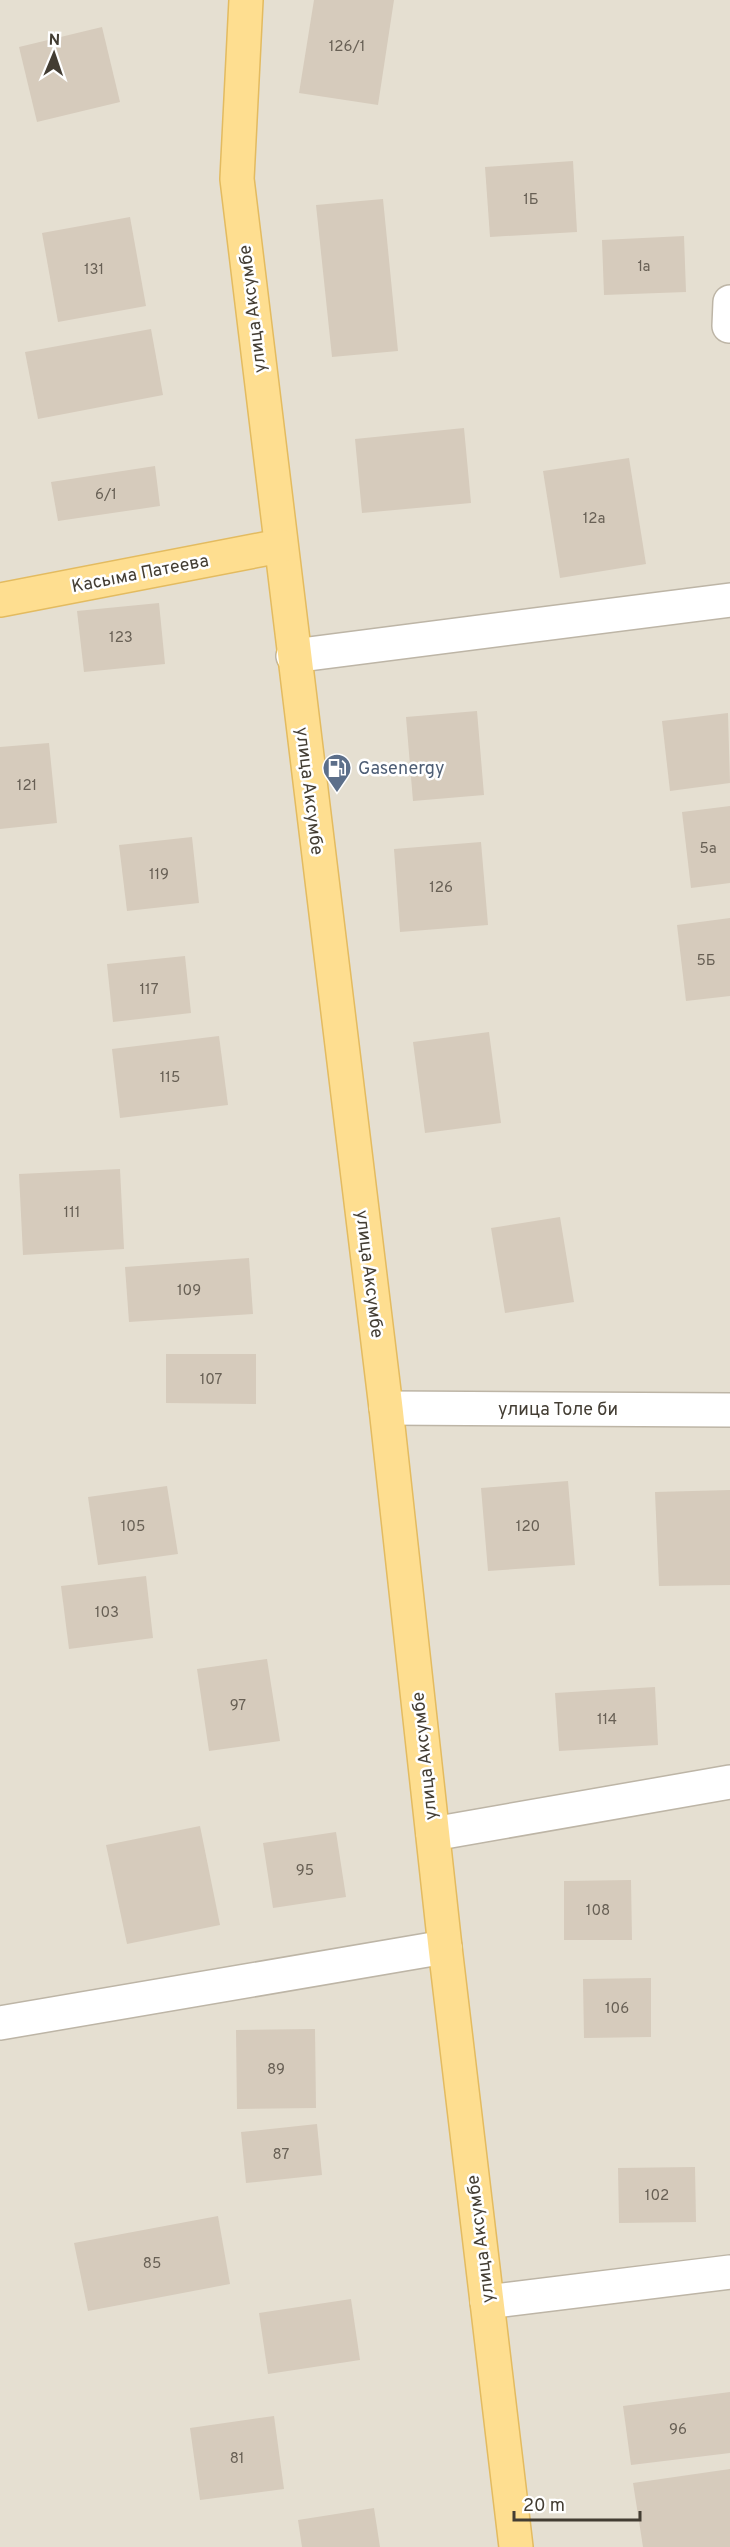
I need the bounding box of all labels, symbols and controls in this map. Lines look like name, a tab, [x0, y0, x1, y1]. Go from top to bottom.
north arrow	[24, 24, 84, 84]
text: N	[48, 31, 61, 51]
house number: 126/1	[329, 38, 365, 57]
house number: 1Б	[523, 191, 539, 210]
street label: улица Аксумбе	[234, 244, 273, 374]
house number: 1а	[637, 258, 651, 277]
house number: 131	[84, 261, 104, 280]
house number: 6/1	[95, 486, 117, 505]
house number: 12а	[583, 510, 605, 529]
street label: Касыма Патеева	[70, 550, 211, 599]
house number: 123	[109, 629, 133, 648]
street label: улица Аксумбе	[289, 726, 328, 856]
fuel station icon: Gasenergy	[321, 752, 353, 794]
place label: Gasenergy	[358, 758, 445, 781]
house number: 121	[17, 777, 37, 796]
house number: 5а	[699, 840, 717, 859]
house number: 119	[149, 866, 169, 885]
house number: 126	[429, 879, 453, 898]
house number: 5Б	[696, 952, 716, 971]
house number: 117	[140, 981, 159, 1000]
house number: 115	[160, 1069, 180, 1088]
house number: 111	[64, 1204, 80, 1223]
street label: улица Аксумбе	[349, 1209, 388, 1339]
house number: 109	[177, 1282, 201, 1301]
house number: 107	[200, 1371, 222, 1390]
street label: улица Толе би	[498, 1399, 618, 1422]
house number: 105	[121, 1518, 145, 1537]
house number: 120	[516, 1518, 540, 1537]
house number: 103	[95, 1604, 119, 1623]
street label: улица Аксумбе	[407, 1691, 444, 1821]
house number: 97	[230, 1697, 246, 1716]
house number: 114	[597, 1711, 617, 1730]
house number: 95	[296, 1862, 314, 1881]
house number: 108	[586, 1902, 610, 1921]
house number: 106	[605, 2000, 629, 2019]
house number: 89	[267, 2061, 285, 2080]
house number: 87	[273, 2146, 290, 2165]
street label: улица Аксумбе	[462, 2174, 501, 2304]
house number: 102	[645, 2187, 669, 2206]
house number: 85	[143, 2255, 161, 2274]
house number: 96	[669, 2421, 687, 2440]
house number: 81	[230, 2450, 244, 2469]
scale bar	[514, 2484, 640, 2522]
text: 20 m	[523, 2495, 565, 2518]

